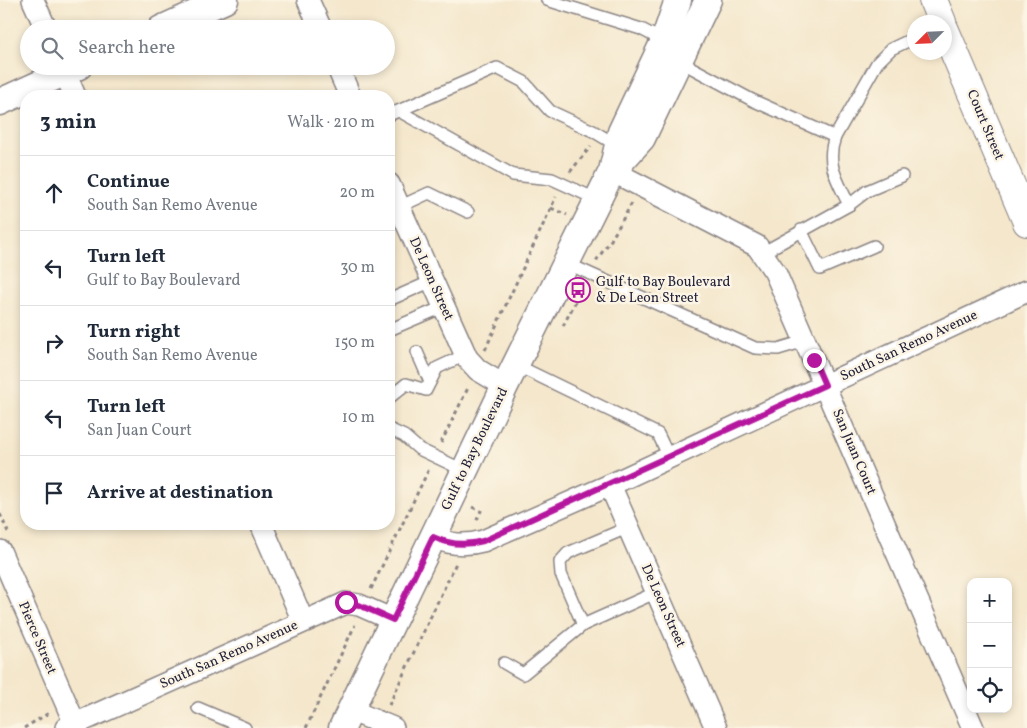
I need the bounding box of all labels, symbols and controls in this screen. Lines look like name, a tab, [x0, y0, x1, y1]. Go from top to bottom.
north arrow	[907, 15, 952, 60]
search box	[20, 20, 395, 75]
icon: search	[38, 34, 66, 62]
text: Search here	[78, 35, 175, 61]
street label: Court Street	[962, 87, 1008, 163]
text: 3 min	[40, 108, 96, 137]
text: Walk · 210 m	[287, 112, 375, 134]
text: Continue	[87, 169, 170, 195]
icon: ahead	[40, 179, 68, 207]
text: 20 m	[340, 182, 375, 204]
text: South San Remo Avenue	[87, 195, 258, 217]
street label: De Leon Street	[404, 234, 458, 324]
text: Turn left	[87, 244, 166, 270]
icon: left	[40, 254, 68, 282]
text: 30 m	[340, 257, 375, 279]
text: Gulf to Bay Boulevard	[87, 270, 241, 292]
place label: Gulf to Bay Boulevard & De Leon Street	[596, 273, 731, 308]
bus stop icon: Gulf to Bay Boulevard & De Leon Street	[565, 277, 591, 303]
street label: South San Remo Avenue	[837, 306, 981, 386]
text: Turn right	[87, 319, 180, 345]
icon: right	[40, 329, 68, 357]
text: 150 m	[334, 332, 375, 354]
text: South San Remo Avenue	[87, 345, 258, 367]
route end	[803, 349, 826, 372]
street label: Gulf to Bay Boulevard	[437, 384, 513, 514]
text: Turn left	[87, 394, 166, 420]
icon: left	[40, 404, 68, 432]
street label: San Juan Court	[827, 406, 881, 498]
text: 10 m	[342, 407, 375, 429]
text: San Juan Court	[87, 420, 192, 442]
icon: arrive	[40, 479, 68, 507]
text: Arrive at destination	[87, 480, 273, 506]
street label: De Leon Street	[636, 561, 690, 651]
map controls	[967, 578, 1012, 713]
button: +	[967, 578, 1012, 623]
route start	[335, 591, 358, 614]
street label: Pierce Street	[13, 599, 61, 677]
street label: South San Remo Avenue	[157, 616, 301, 694]
button: −	[967, 623, 1012, 668]
button: locate	[967, 668, 1012, 713]

